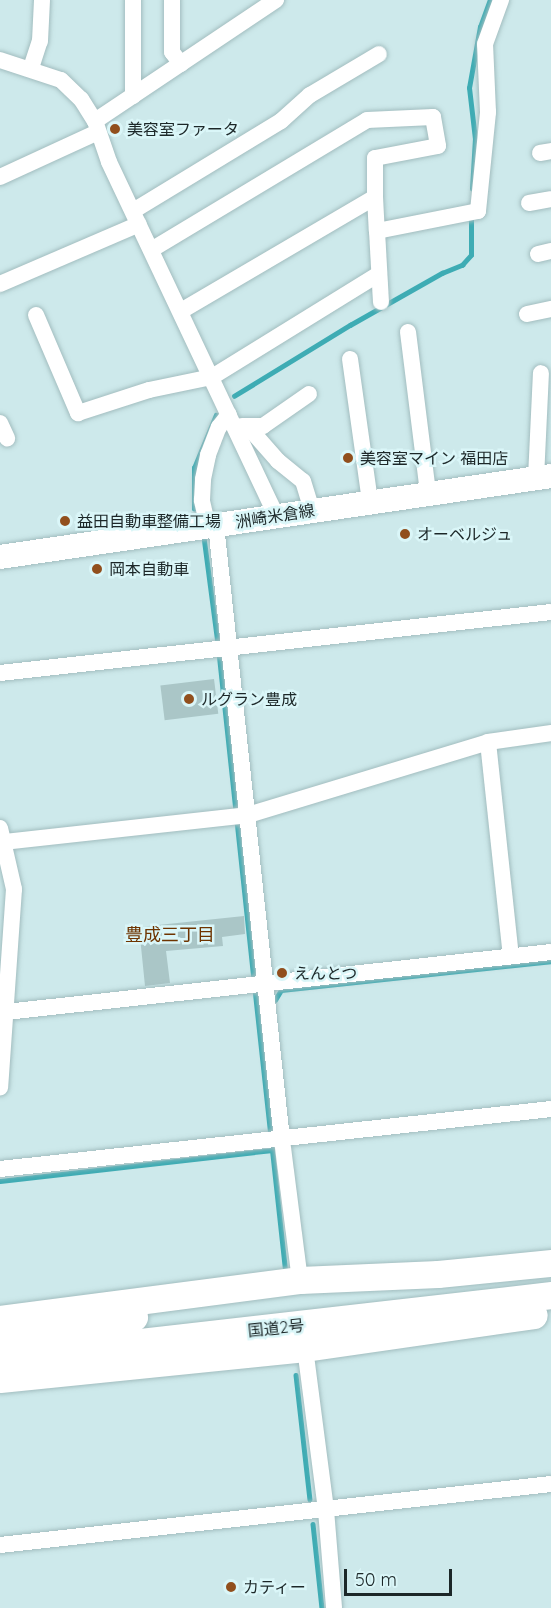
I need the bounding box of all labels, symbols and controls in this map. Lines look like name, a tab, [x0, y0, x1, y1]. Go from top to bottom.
place label: 美容室ファータ	[127, 119, 239, 139]
marker: 美容室ファータ	[108, 122, 122, 136]
place label: 美容室マイン 福田店	[360, 448, 508, 468]
marker: 美容室マイン 福田店	[341, 451, 355, 465]
street label: 洲崎米倉線	[234, 500, 316, 532]
place label: 益田自動車整備工場	[77, 511, 221, 531]
marker: 益田自動車整備工場	[58, 514, 72, 528]
place label: オーベルジュ	[417, 524, 513, 544]
marker: オーベルジュ	[398, 527, 412, 541]
place label: 岡本自動車	[109, 559, 189, 579]
marker: 岡本自動車	[90, 562, 104, 576]
place label: ルグラン豊成	[201, 689, 297, 709]
marker: ルグラン豊成	[182, 692, 196, 706]
district label: 豊成三丁目	[125, 924, 215, 946]
place label: えんとつ	[294, 963, 358, 983]
marker: えんとつ	[275, 966, 289, 980]
street label: 国道2号	[247, 1315, 305, 1341]
scale bar	[347, 1557, 455, 1595]
text: 50 m	[355, 1568, 397, 1591]
place label: カティー	[243, 1577, 307, 1597]
marker: カティー	[224, 1580, 238, 1594]

